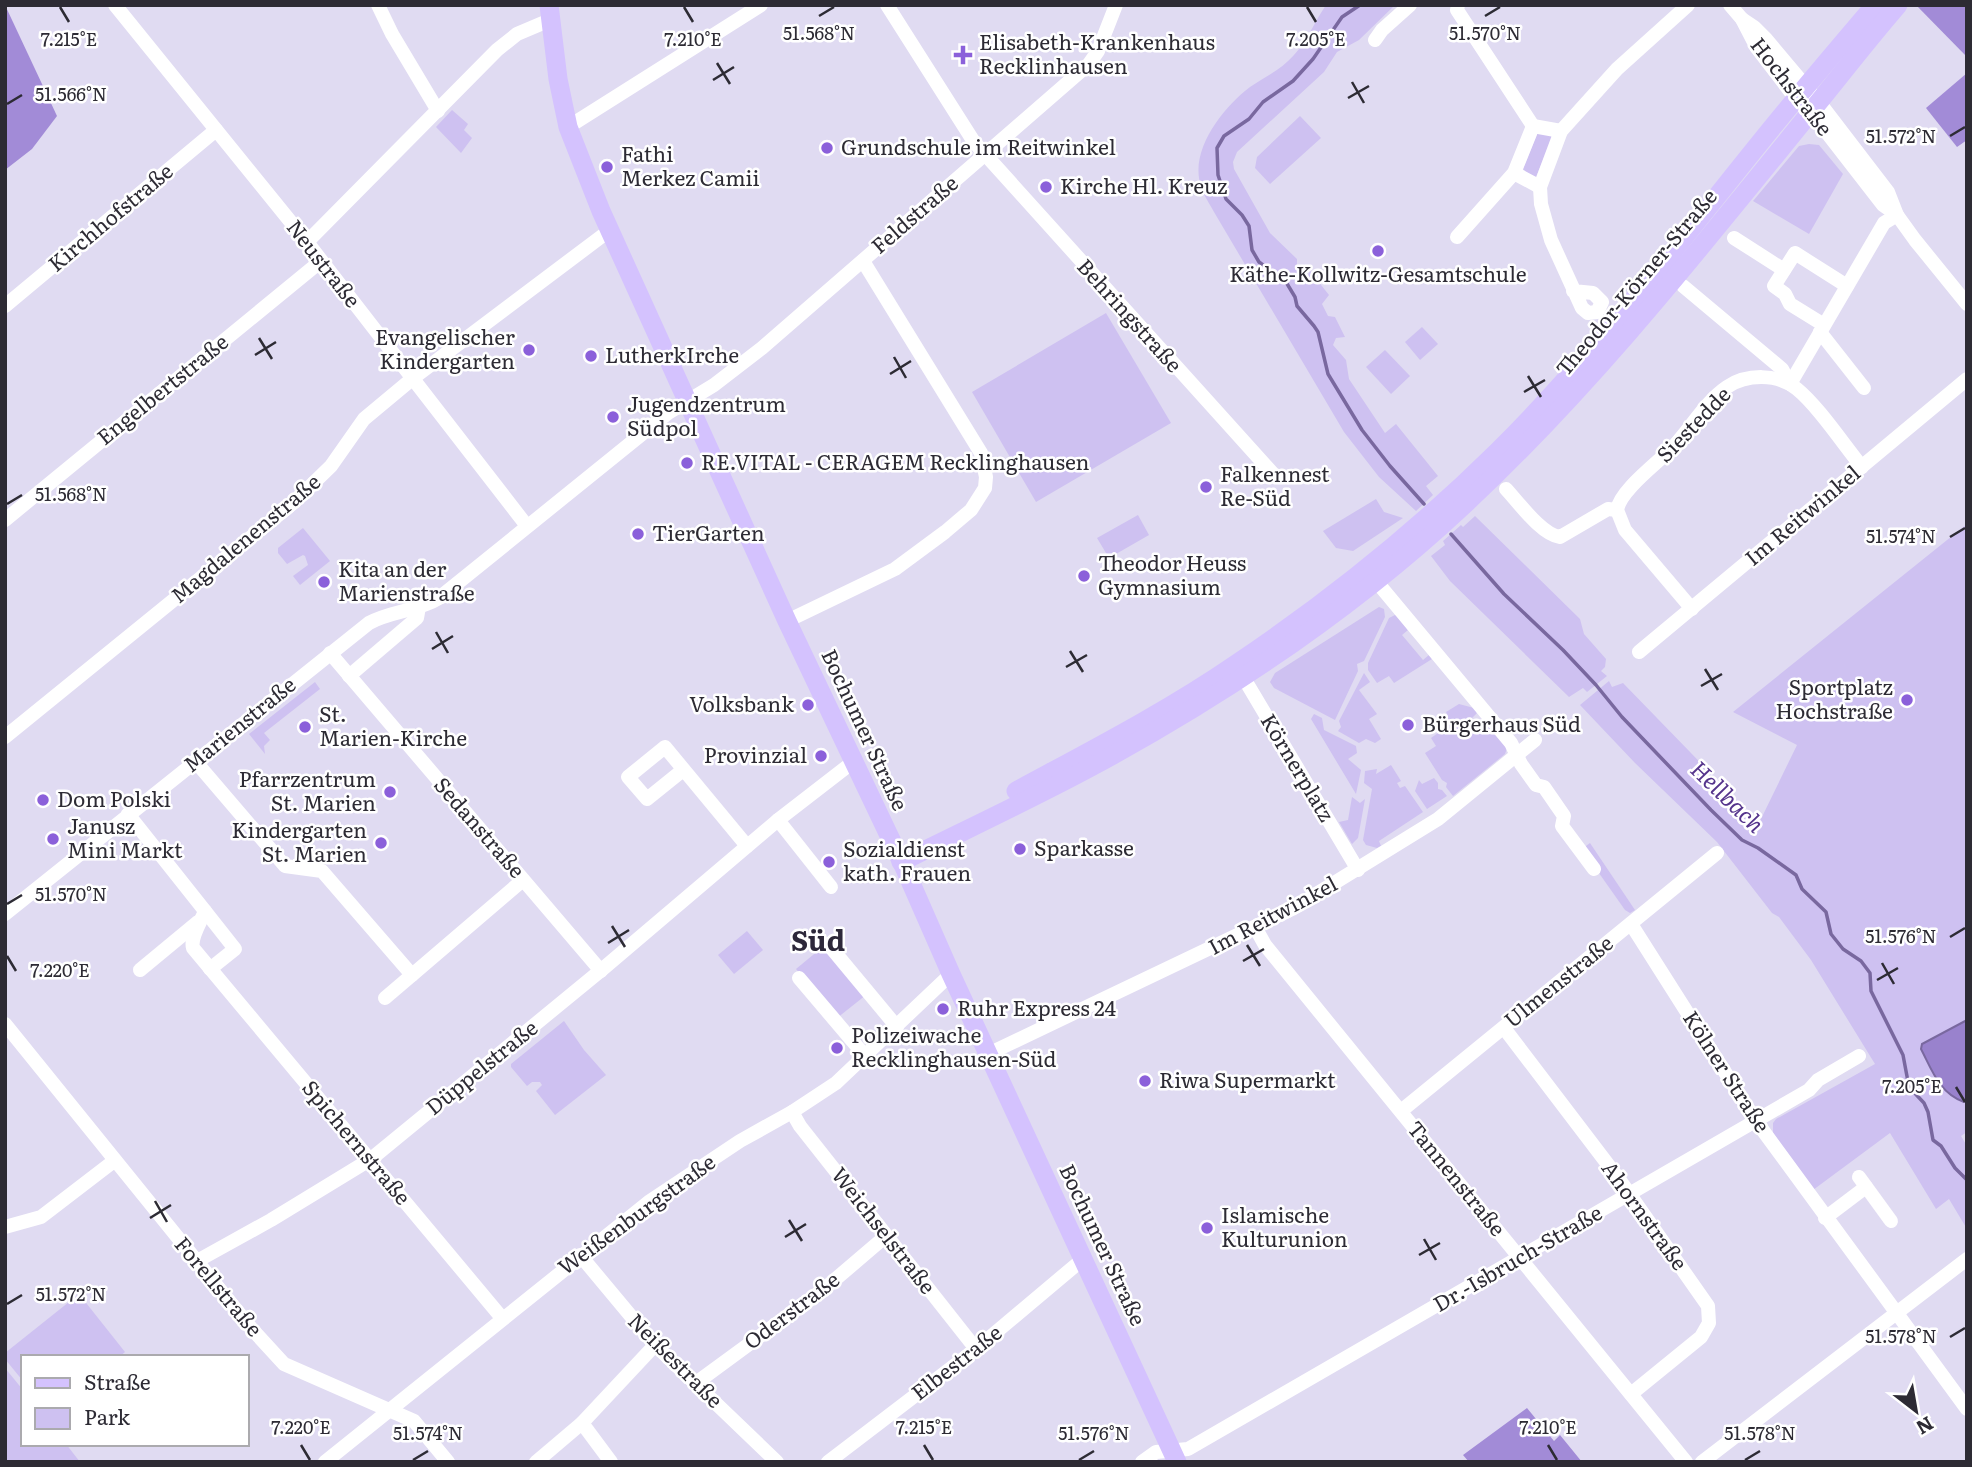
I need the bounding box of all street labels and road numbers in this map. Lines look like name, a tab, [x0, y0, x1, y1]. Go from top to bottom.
street label: Hochstraße	[1745, 30, 1841, 141]
street label: Kirchhofstraße	[40, 155, 179, 278]
street label: Feldstraße	[863, 167, 964, 260]
street label: Theodor-Körner-Straße	[1547, 181, 1723, 382]
street label: Neustraße	[281, 212, 369, 313]
street label: Behringstraße	[1071, 250, 1191, 378]
street label: Engelbertstraße	[89, 325, 234, 451]
street label: Siestedde	[1648, 378, 1736, 468]
street label: Im Reitwinkel	[1737, 456, 1866, 572]
street label: Magdalenenstraße	[163, 465, 326, 609]
street label: Bochumer Straße	[815, 643, 917, 815]
street label: Marienstraße	[176, 668, 301, 778]
street label: Körnerplatz	[1255, 707, 1344, 827]
street label: Sedanstraße	[428, 769, 534, 884]
street label: Im Reitwinkel	[1202, 867, 1342, 961]
street label: Ulmenstraße	[1496, 926, 1619, 1034]
street label: Kölner Straße	[1677, 1004, 1779, 1138]
street label: Düppelstraße	[418, 1011, 543, 1121]
street label: Spichernstraße	[296, 1072, 420, 1211]
street label: Tannenstraße	[1402, 1113, 1514, 1242]
street label: Weißenburgstraße	[550, 1145, 721, 1281]
street label: Ahornstraße	[1596, 1153, 1696, 1276]
street label: Bochumer Straße	[1053, 1158, 1155, 1330]
street label: Weichselstraße	[825, 1159, 945, 1300]
street label: Dr.-Isbruch-Straße	[1426, 1196, 1607, 1318]
street label: Forellstraße	[169, 1229, 271, 1342]
street label: Oderstraße	[736, 1263, 845, 1355]
street label: Neißestraße	[622, 1305, 731, 1414]
street label: Elbestraße	[904, 1316, 1007, 1406]

